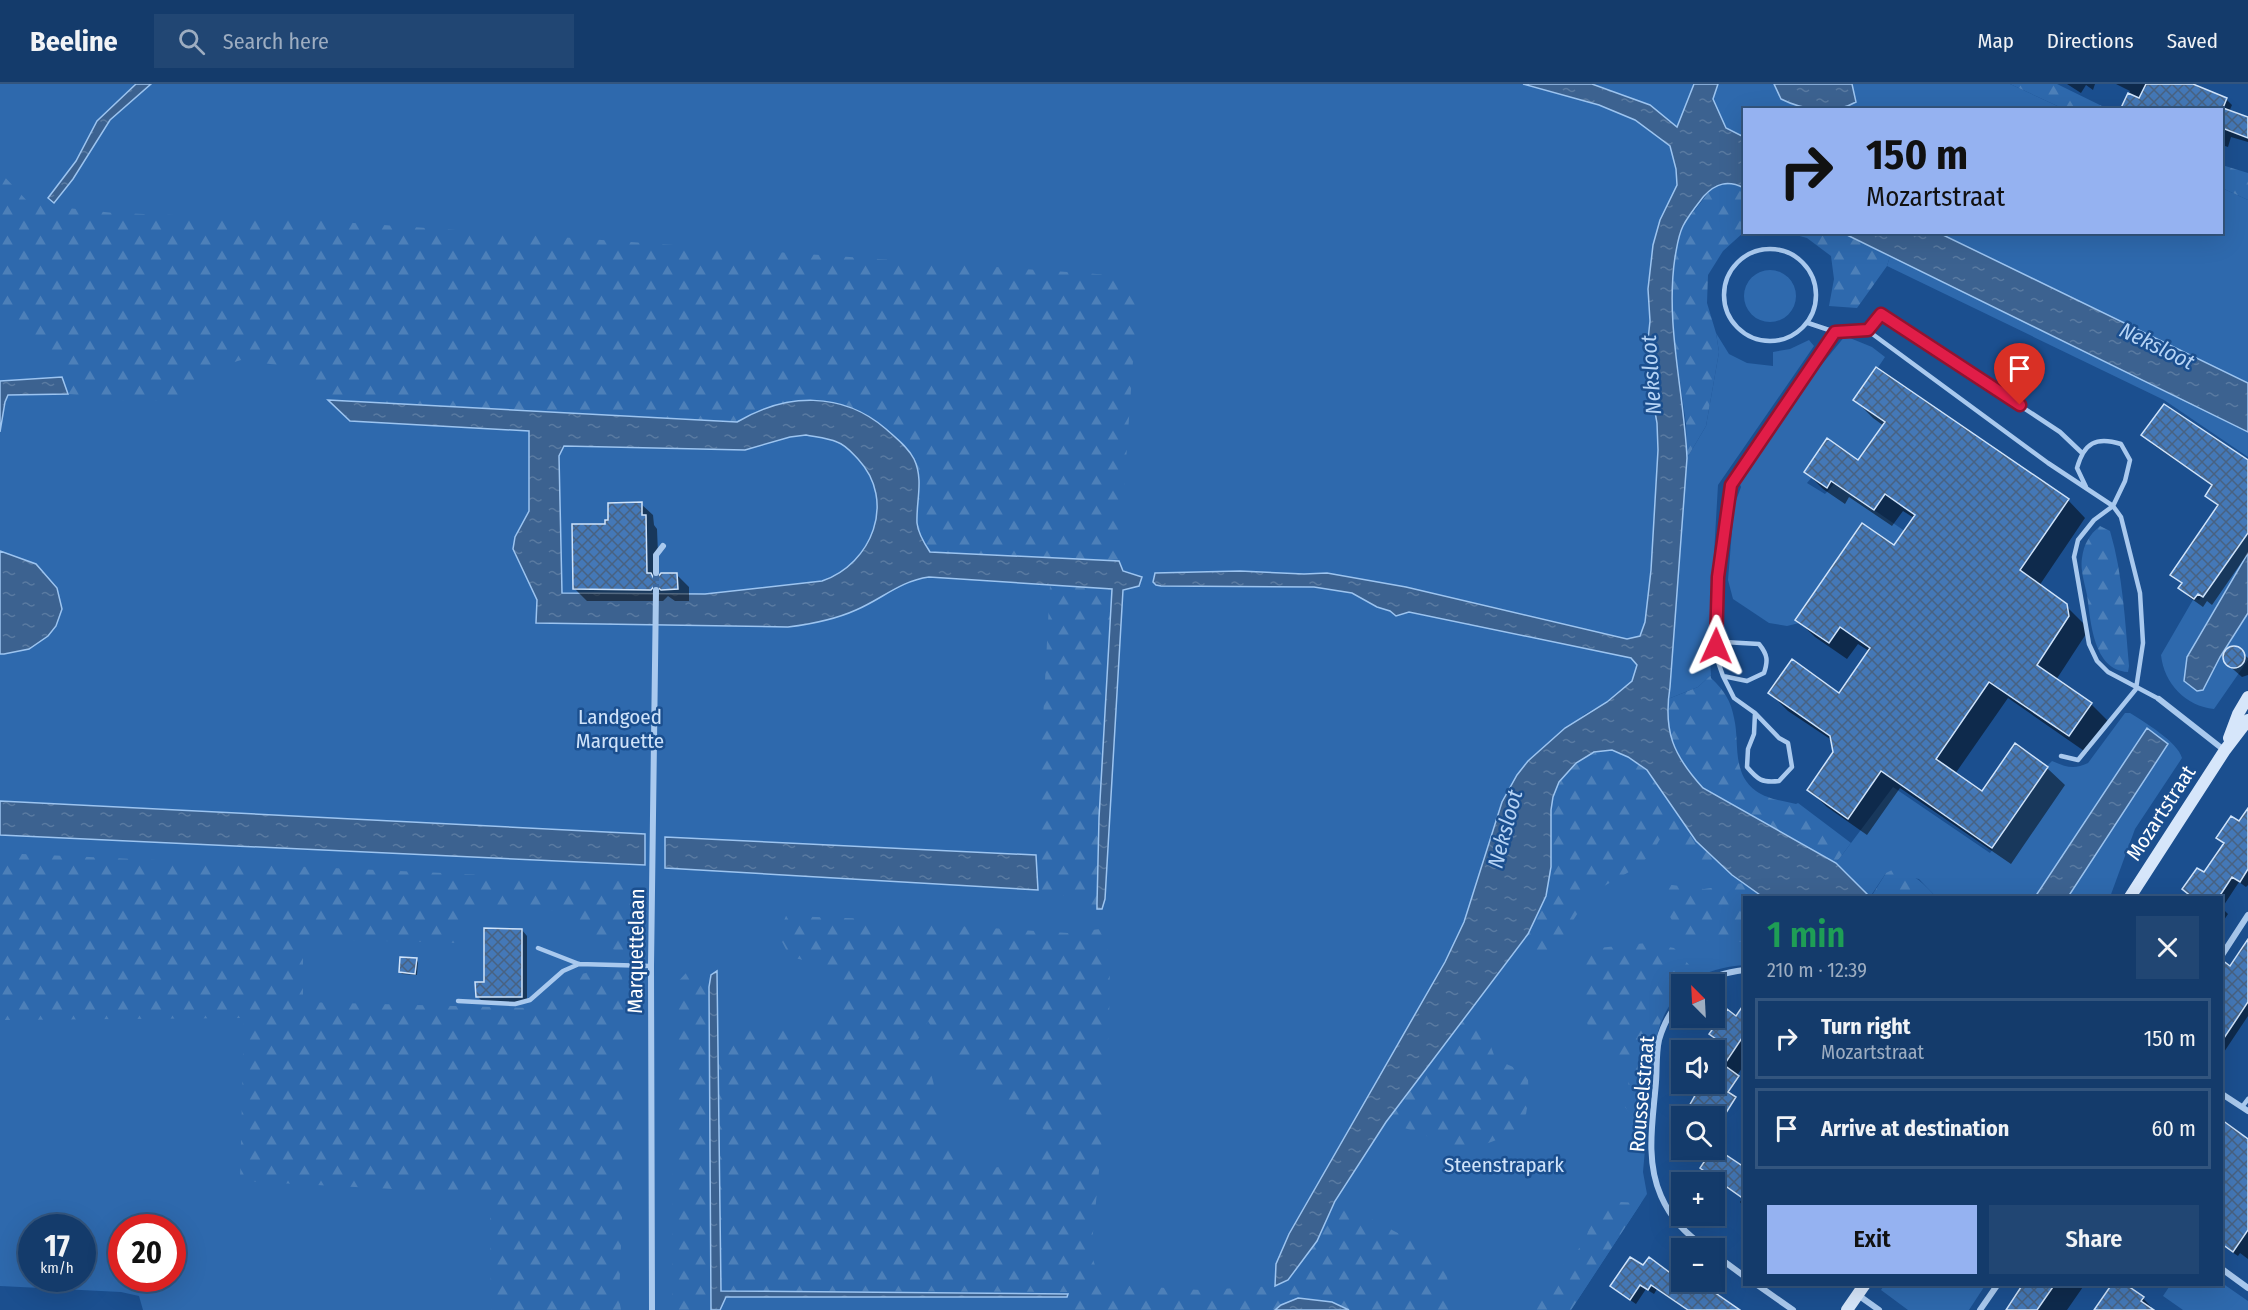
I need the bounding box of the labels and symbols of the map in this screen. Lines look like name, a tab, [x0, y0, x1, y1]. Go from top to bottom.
water label: Neksloot	[2115, 316, 2200, 376]
water label: Neksloot	[1635, 333, 1667, 416]
pin	[1994, 343, 2045, 405]
position arrow	[1684, 614, 1748, 678]
park label: Landgoed Marquette	[576, 704, 664, 754]
street label: Mozartstraat	[2121, 760, 2201, 865]
water label: Neksloot	[1482, 786, 1529, 871]
street label: Marquettelaan	[622, 888, 650, 1014]
north arrow	[1671, 974, 1725, 1028]
street label: Rousselstraat	[1624, 1035, 1660, 1153]
park label: Steenstrapark	[1444, 1152, 1564, 1178]
speed limit sign: 20	[108, 1214, 186, 1292]

